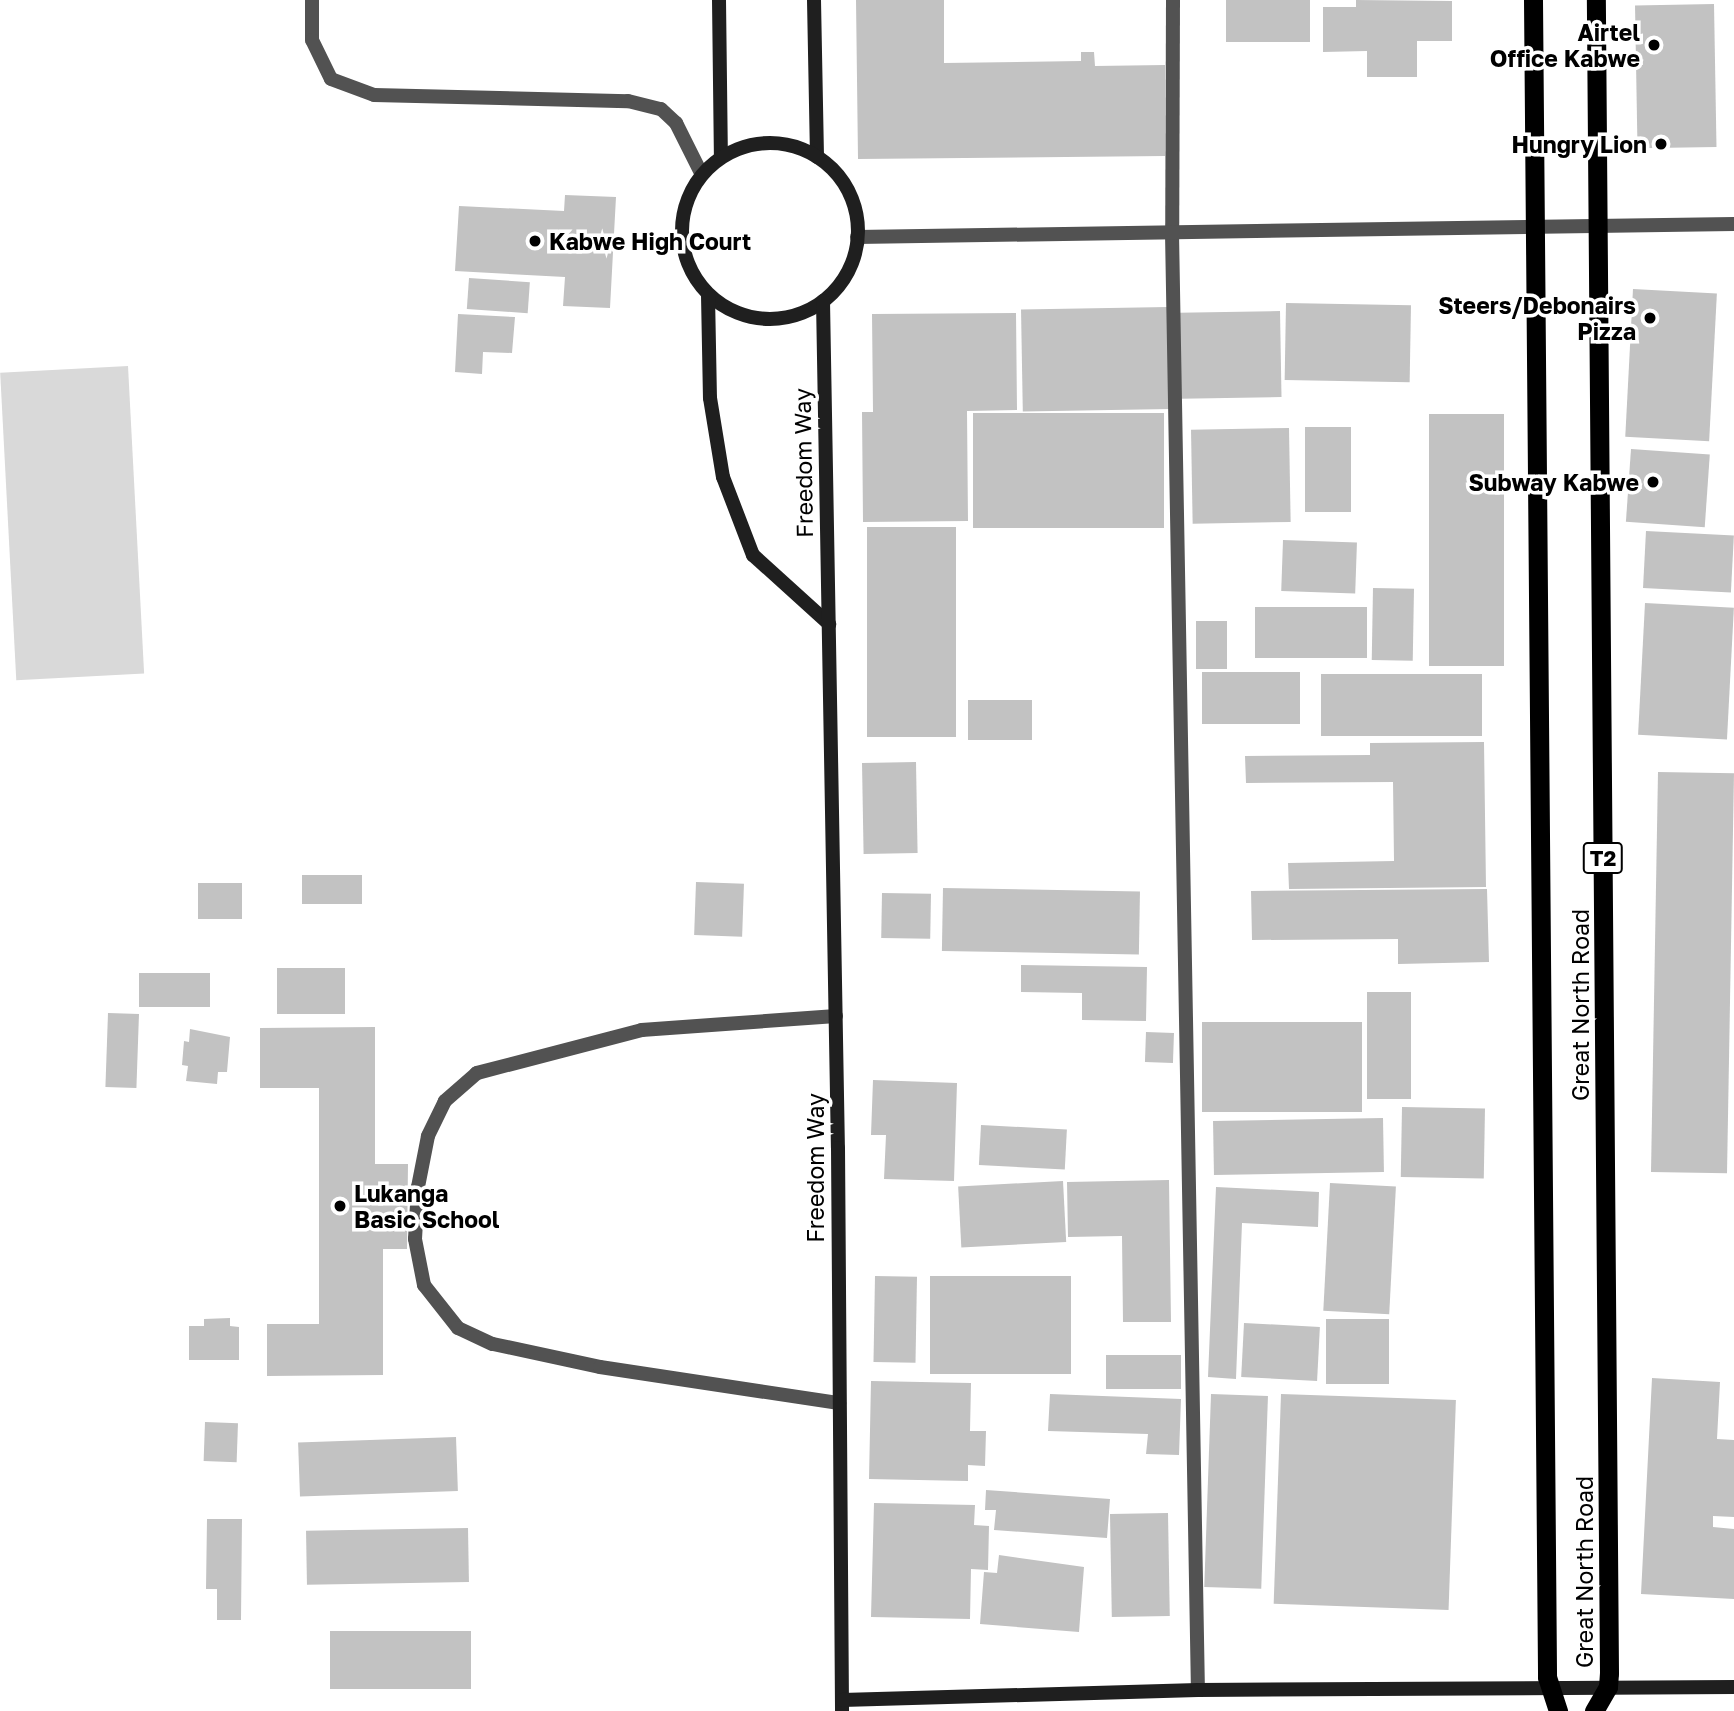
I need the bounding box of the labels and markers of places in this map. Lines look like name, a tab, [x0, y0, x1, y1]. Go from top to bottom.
place label: Airtel Office Kabwe	[1490, 18, 1640, 72]
marker: Airtel Office Kabwe	[1646, 37, 1662, 53]
place label: Hungry Lion	[1512, 130, 1647, 158]
marker: Hungry Lion	[1653, 136, 1669, 152]
place label: Kabwe High Court	[549, 227, 751, 255]
marker: Kabwe High Court	[527, 233, 543, 249]
place label: Steers/Debonairs Pizza	[1438, 291, 1636, 345]
marker: Steers/Debonairs Pizza	[1642, 310, 1658, 326]
place label: Subway Kabwe	[1468, 468, 1639, 496]
marker: Subway Kabwe	[1645, 474, 1661, 490]
place label: Lukanga Basic School	[354, 1179, 500, 1233]
marker: Lukanga Basic School	[332, 1198, 348, 1214]

